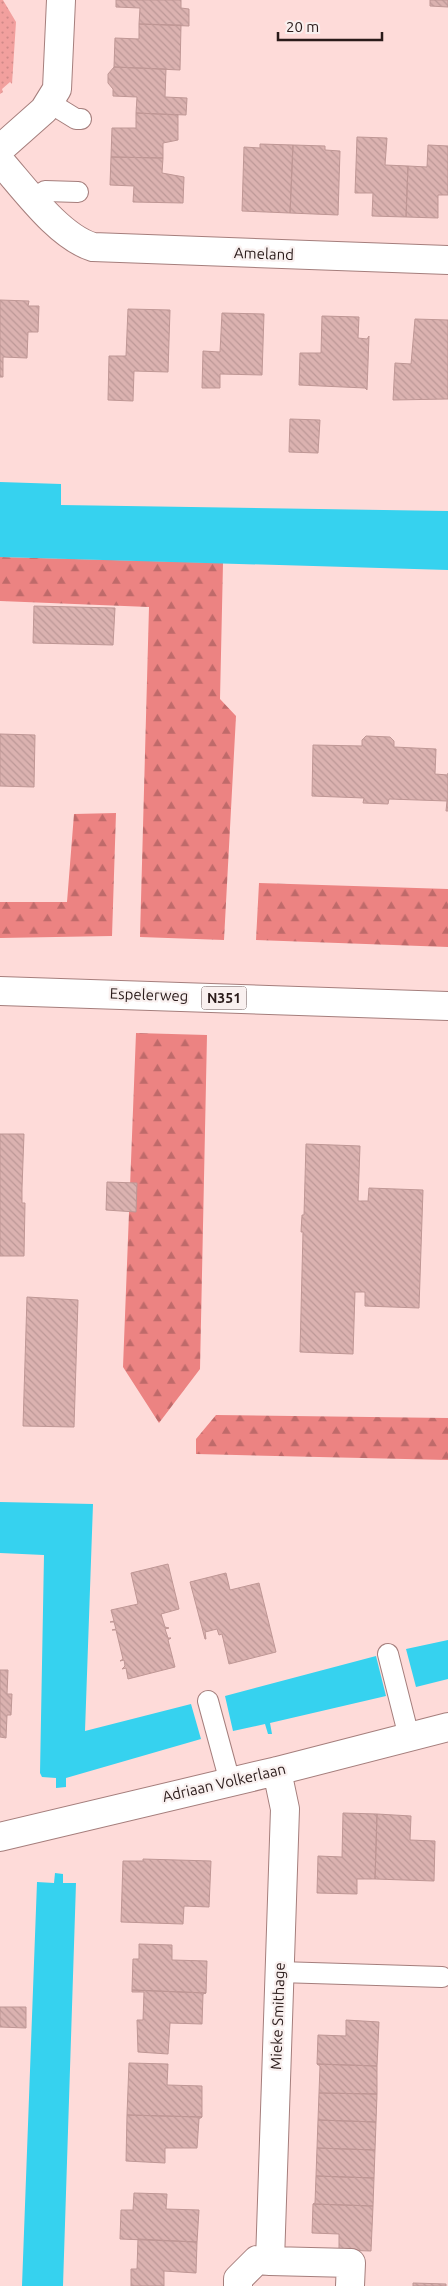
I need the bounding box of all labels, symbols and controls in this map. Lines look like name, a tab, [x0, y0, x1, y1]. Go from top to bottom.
scale bar	[278, 10, 382, 42]
text: 20 m	[286, 18, 319, 35]
street label: Ameland	[234, 244, 294, 263]
street label: Espelerweg	[109, 985, 189, 1004]
road number: N351	[202, 986, 246, 1010]
street label: Adriaan Volkerlaan	[160, 1760, 287, 1805]
street label: Mieke Smithage	[267, 1962, 288, 2070]

